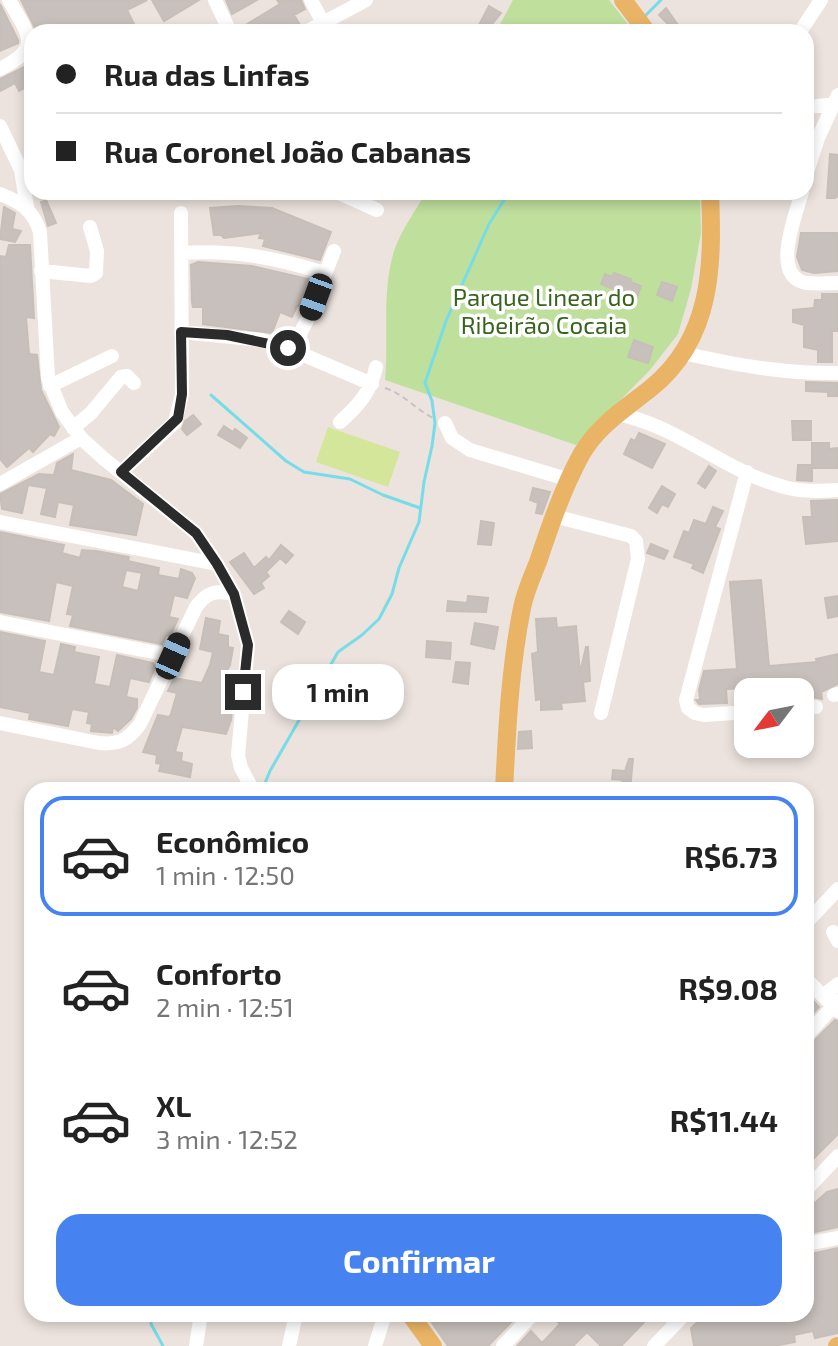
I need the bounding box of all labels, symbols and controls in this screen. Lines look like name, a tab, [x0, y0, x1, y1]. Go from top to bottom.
text: Rua das Linfas	[104, 56, 310, 92]
text: Rua Coronel João Cabanas	[104, 133, 471, 169]
car	[297, 270, 335, 324]
park label: Parque Linear do Ribeirão Cocaia	[453, 282, 635, 339]
route start	[270, 330, 306, 366]
car	[152, 629, 194, 683]
callout: 1 min	[271, 664, 403, 720]
route end	[225, 674, 261, 710]
text: 1 min	[307, 676, 369, 707]
north arrow	[734, 678, 814, 758]
map controls	[734, 678, 814, 758]
icon: car	[60, 820, 132, 892]
text: Econômico	[156, 823, 309, 859]
text: R$6.73	[684, 838, 778, 874]
text: 1 min · 12:50	[156, 859, 295, 890]
icon: car	[60, 952, 132, 1024]
text: Conforto	[156, 955, 282, 991]
text: R$9.08	[679, 970, 778, 1006]
text: 2 min · 12:51	[156, 991, 294, 1022]
icon: car	[60, 1084, 132, 1156]
text: XL	[156, 1087, 191, 1123]
text: R$11.44	[670, 1102, 778, 1138]
text: 3 min · 12:52	[156, 1123, 298, 1154]
button: Confirmar	[56, 1214, 782, 1306]

